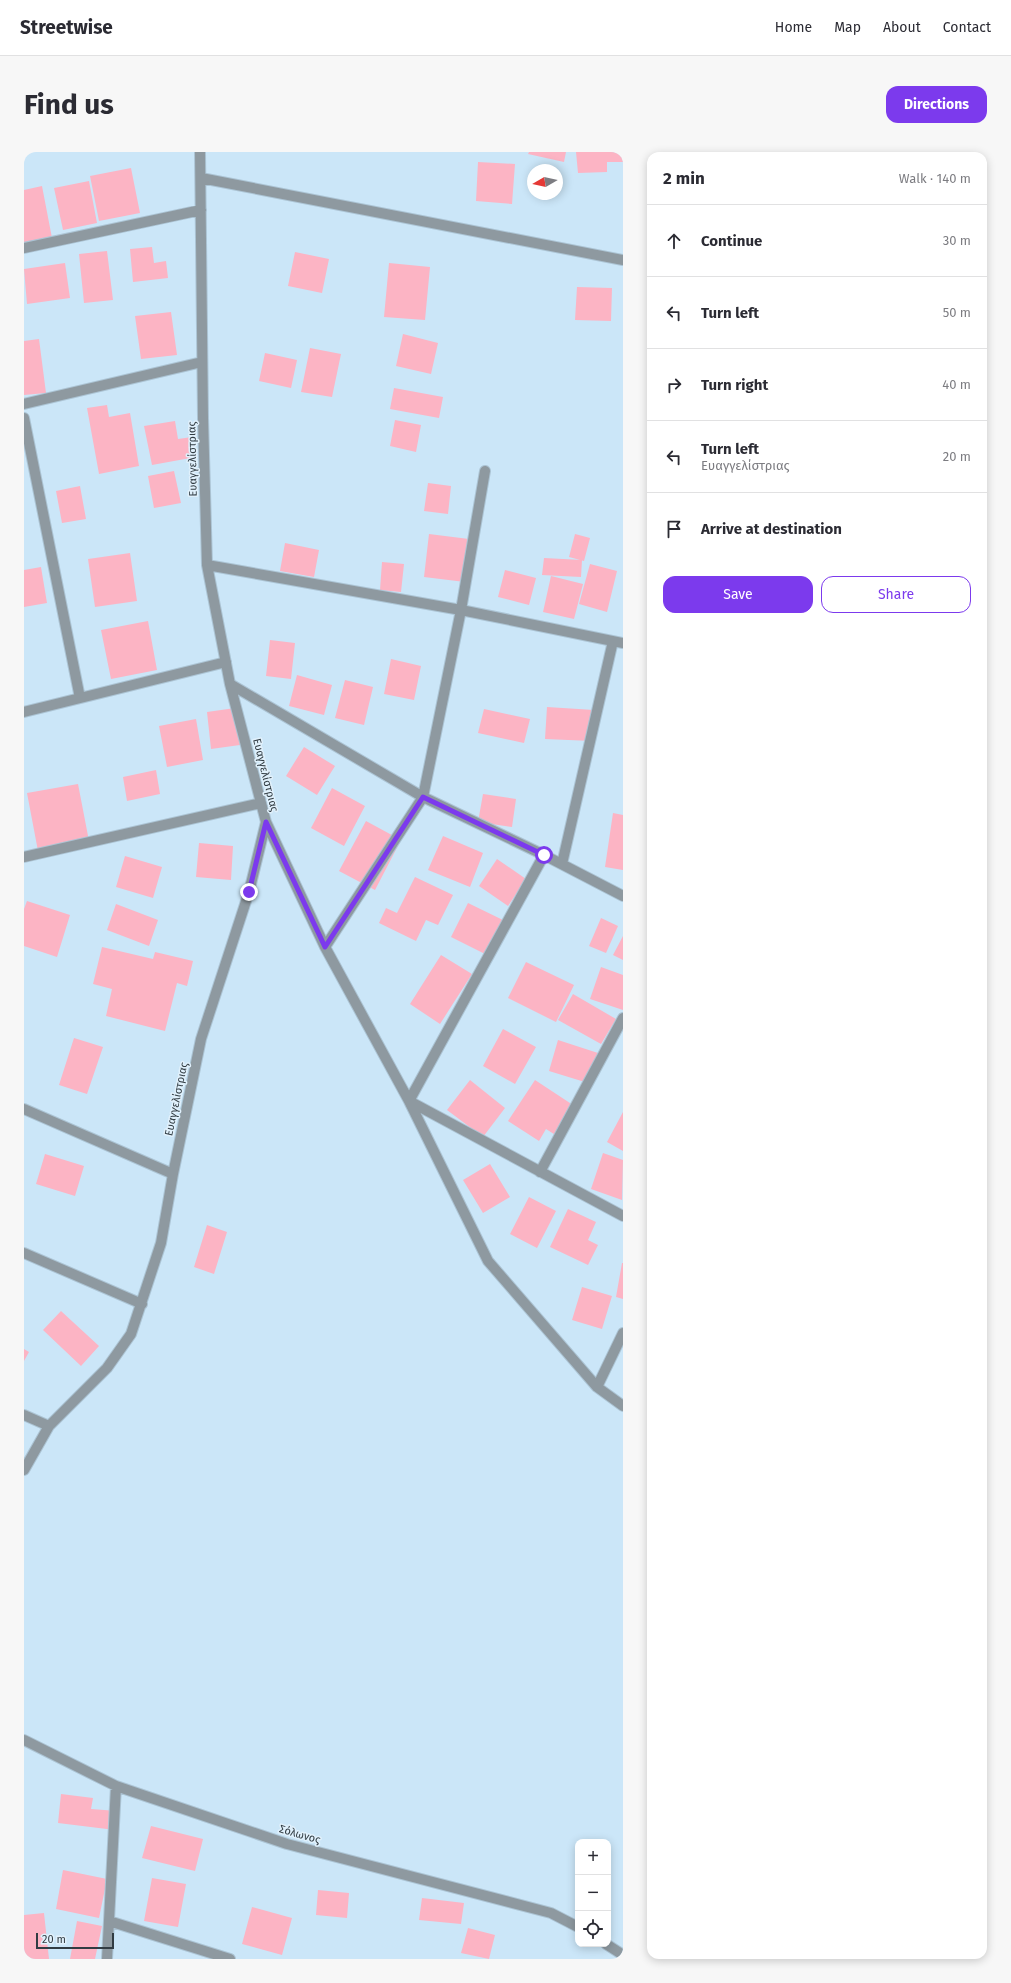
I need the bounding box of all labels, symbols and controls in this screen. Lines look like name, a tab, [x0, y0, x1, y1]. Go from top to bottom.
text: Streetwise	[20, 16, 113, 39]
text: Home	[775, 19, 812, 36]
text: Map	[834, 19, 861, 36]
text: About	[883, 19, 921, 36]
text: Contact	[943, 19, 991, 36]
button: Directions	[886, 86, 987, 123]
text: Find us	[24, 88, 114, 121]
north arrow	[527, 164, 563, 200]
text: 2 min	[663, 168, 705, 189]
text: Walk · 140 m	[899, 171, 971, 186]
icon: ahead	[663, 230, 685, 252]
text: Continue	[701, 232, 762, 250]
text: 30 m	[943, 233, 971, 248]
icon: left	[663, 302, 685, 324]
text: Turn left	[701, 304, 759, 322]
text: 50 m	[943, 305, 971, 320]
icon: right	[663, 374, 685, 396]
text: Turn right	[701, 376, 768, 394]
text: 40 m	[942, 377, 971, 392]
street label: Ευαγγελίστριας	[185, 421, 200, 497]
text: Turn left	[701, 440, 759, 458]
icon: left	[663, 446, 685, 468]
text: 20 m	[943, 449, 971, 464]
text: Ευαγγελίστριας	[701, 458, 790, 473]
icon: arrive	[663, 518, 685, 540]
text: Arrive at destination	[701, 520, 842, 538]
button: Save	[663, 576, 813, 613]
button: Share	[821, 576, 971, 613]
street label: Ευαγγελίστριας	[250, 737, 281, 813]
route start	[535, 846, 553, 864]
route end	[240, 883, 258, 901]
street label: Ευαγγελίστριας	[162, 1061, 191, 1137]
street label: Σόλωνος	[278, 1822, 322, 1847]
map controls	[575, 1839, 611, 1947]
button: +	[575, 1839, 611, 1875]
button: −	[575, 1875, 611, 1911]
button: locate	[575, 1911, 611, 1947]
scale bar	[36, 1931, 114, 1950]
text: 20 m	[42, 1933, 66, 1946]

